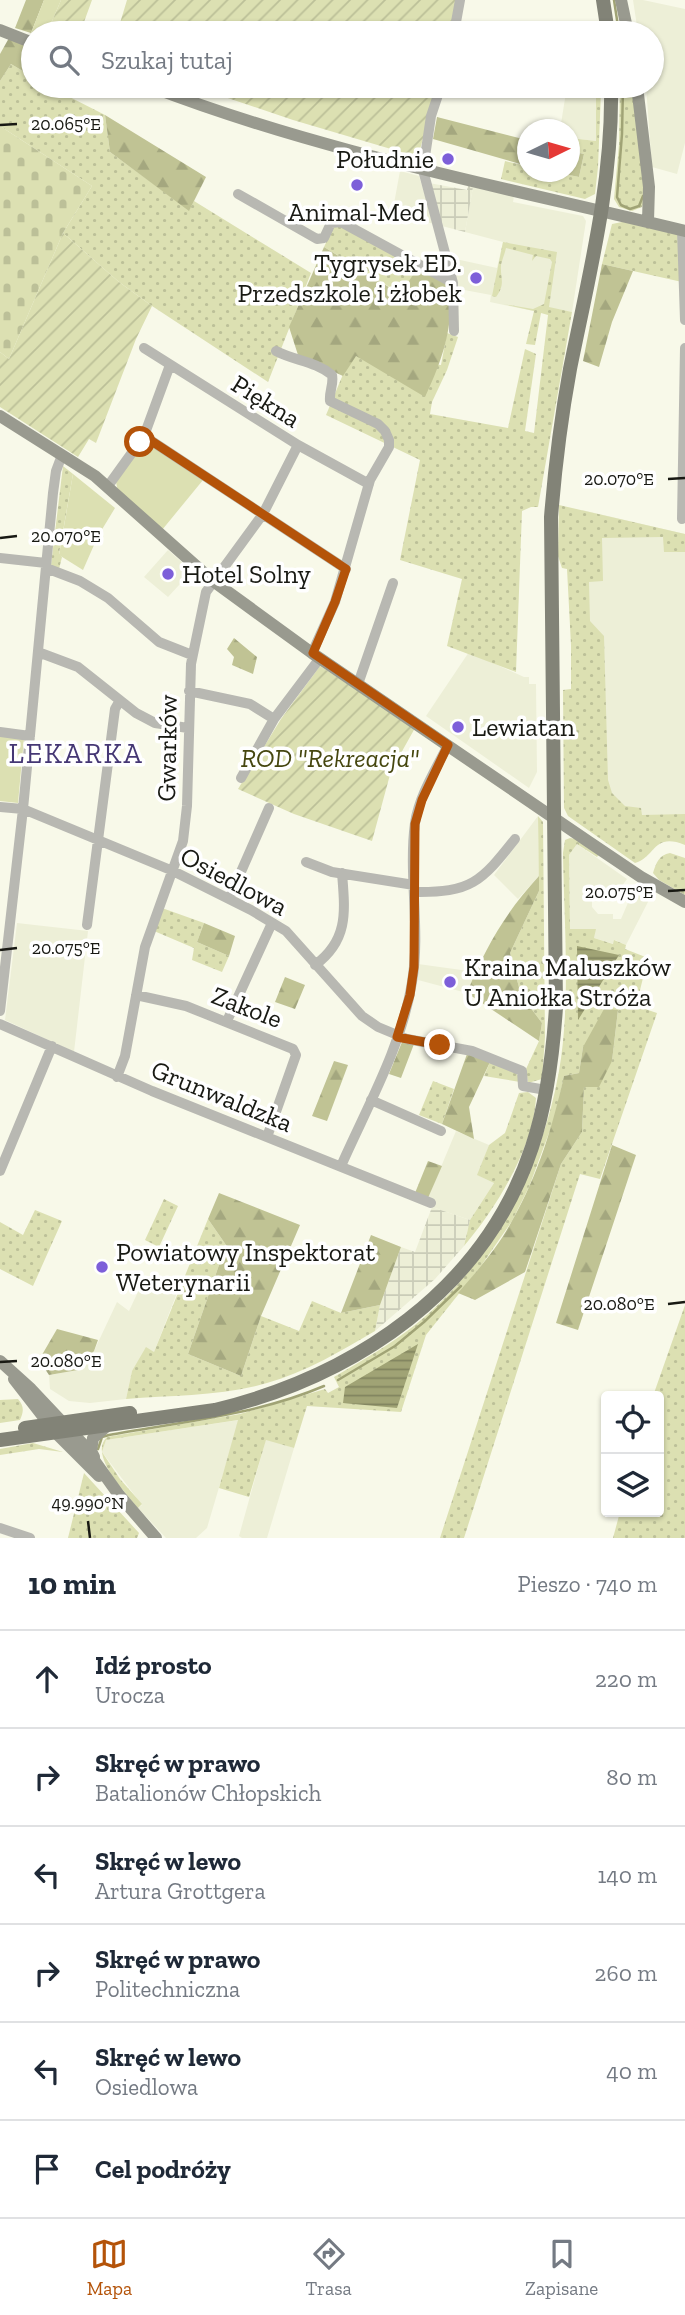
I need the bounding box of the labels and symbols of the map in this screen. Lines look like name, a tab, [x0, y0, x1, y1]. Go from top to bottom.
text: 20.065°E	[31, 113, 101, 135]
north arrow	[517, 119, 580, 182]
place label: Południe	[336, 143, 434, 175]
marker: Południe	[440, 151, 456, 167]
marker: Animal-Med	[349, 177, 365, 193]
place label: Animal-Med	[288, 196, 426, 228]
place label: Tygrysek ED. Przedszkole i żłobek	[237, 247, 462, 309]
marker: Tygrysek ED. Przedszkole i żłobek	[468, 270, 484, 286]
street label: Piękna	[226, 367, 307, 435]
route start	[124, 426, 155, 457]
text: 20.070°E	[584, 468, 654, 490]
text: 20.070°E	[31, 525, 101, 547]
place label: Hotel Solny	[182, 558, 311, 590]
marker: Hotel Solny	[160, 566, 176, 582]
street label: Gwarków	[150, 694, 184, 802]
place label: Lewiatan	[472, 711, 575, 743]
marker: Lewiatan	[450, 719, 466, 735]
district label: LEKARKA	[8, 737, 144, 770]
park label: ROD "Rekreacja"	[241, 742, 419, 774]
street label: Osiedlowa	[175, 840, 293, 923]
text: 20.075°E	[585, 881, 653, 903]
text: 20.075°E	[32, 937, 100, 959]
place label: Kraina Maluszków U Aniołka Stróża	[464, 951, 671, 1013]
marker: Kraina Maluszków U Aniołka Stróża	[442, 974, 458, 990]
street label: Zakole	[207, 979, 287, 1035]
route end	[424, 1029, 455, 1060]
street label: Grunwaldzka	[147, 1053, 298, 1139]
place label: Powiatowy Inspektorat Weterynarii	[116, 1236, 376, 1298]
marker: Powiatowy Inspektorat Weterynarii	[94, 1259, 110, 1275]
text: 20.080°E	[583, 1293, 655, 1315]
text: 20.080°E	[30, 1350, 102, 1372]
text: 49.990°N	[52, 1492, 124, 1514]

